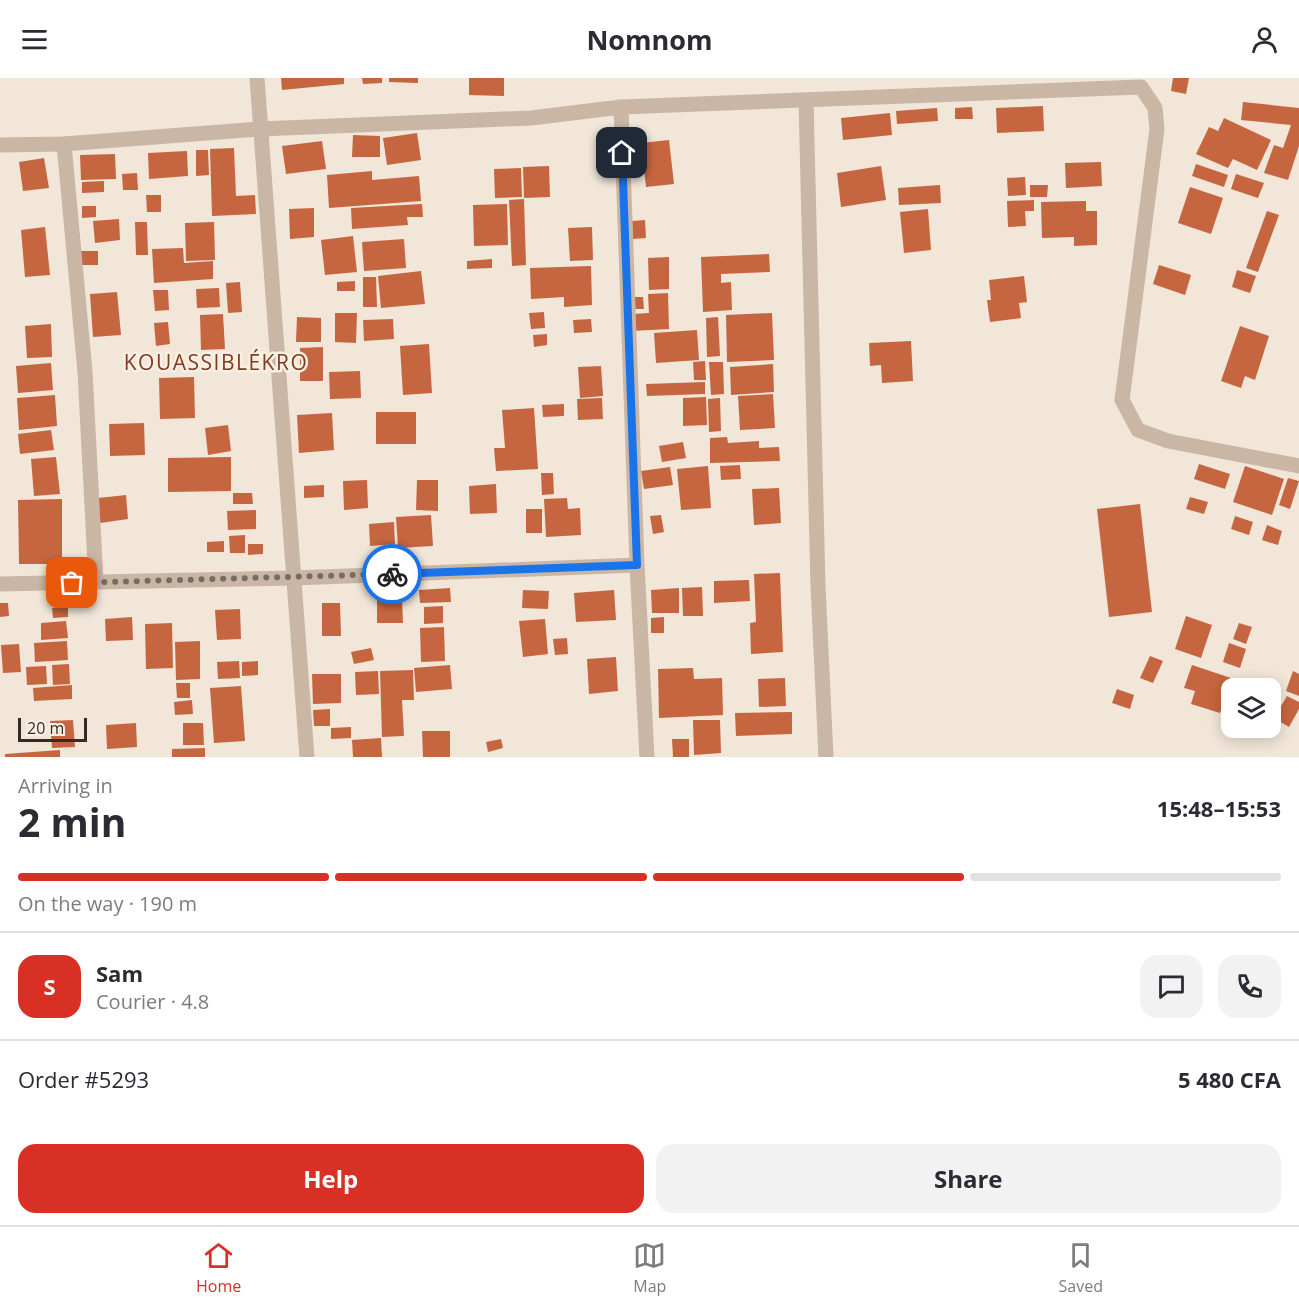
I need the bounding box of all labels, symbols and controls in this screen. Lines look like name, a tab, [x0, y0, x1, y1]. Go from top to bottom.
text: Nomnom	[586, 21, 713, 58]
icon: menu	[18, 23, 51, 56]
icon: person	[1248, 23, 1281, 56]
pin	[596, 127, 647, 178]
icon: home	[605, 136, 638, 169]
district label: KOUASSIBLÉKRO	[124, 348, 308, 376]
courier	[362, 544, 422, 604]
pin	[46, 557, 97, 608]
icon: bike	[376, 558, 409, 591]
icon: bag	[55, 566, 88, 599]
map controls	[1221, 678, 1281, 738]
button: layers	[1221, 678, 1281, 738]
scale bar	[18, 715, 87, 742]
text: 20 m	[27, 717, 64, 739]
text: Arriving in	[18, 772, 113, 799]
text: 15:48–15:53	[1157, 793, 1281, 823]
text: 2 min	[18, 795, 126, 848]
text: On the way · 190 m	[18, 890, 197, 917]
button: chat	[1140, 955, 1203, 1018]
button: phone	[1218, 955, 1281, 1018]
text: Sam	[96, 958, 143, 988]
text: S	[43, 971, 56, 1001]
text: Courier · 4.8	[96, 988, 209, 1015]
text: Order #5293	[18, 1064, 149, 1094]
text: 5 480 CFA	[1178, 1064, 1281, 1094]
button: Help	[18, 1144, 644, 1213]
button: Share	[656, 1144, 1281, 1213]
tab: Home	[196, 1239, 241, 1297]
tab: Map	[633, 1239, 666, 1297]
tab: Saved	[1058, 1239, 1103, 1297]

